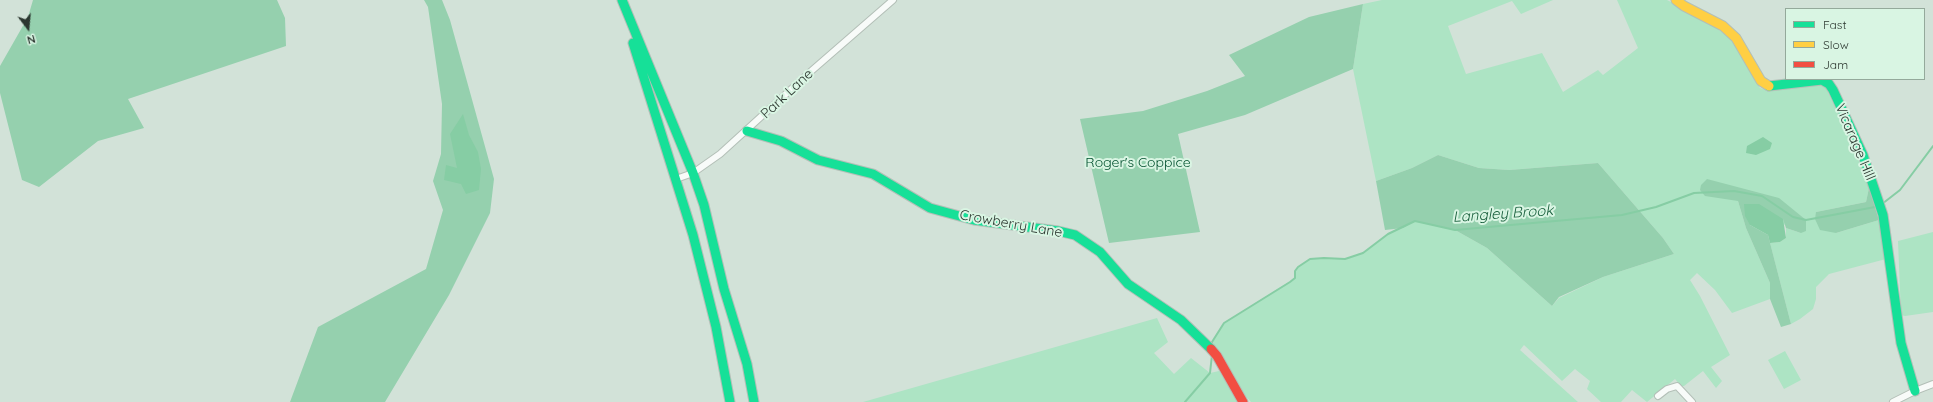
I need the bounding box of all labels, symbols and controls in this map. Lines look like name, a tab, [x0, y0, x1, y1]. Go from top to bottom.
north arrow	[8, 8, 48, 48]
legend	[1785, 8, 1925, 80]
text: Fast	[1823, 17, 1847, 32]
text: N	[25, 32, 37, 47]
text: Slow	[1823, 37, 1849, 52]
text: Jam	[1823, 57, 1848, 72]
street label: Park Lane	[757, 66, 817, 122]
street label: Vicarage Hill	[1831, 101, 1879, 183]
park label: Roger's Coppice	[1085, 155, 1191, 171]
water label: Langley Brook	[1452, 202, 1554, 226]
street label: Crowberry Lane	[958, 207, 1064, 241]

